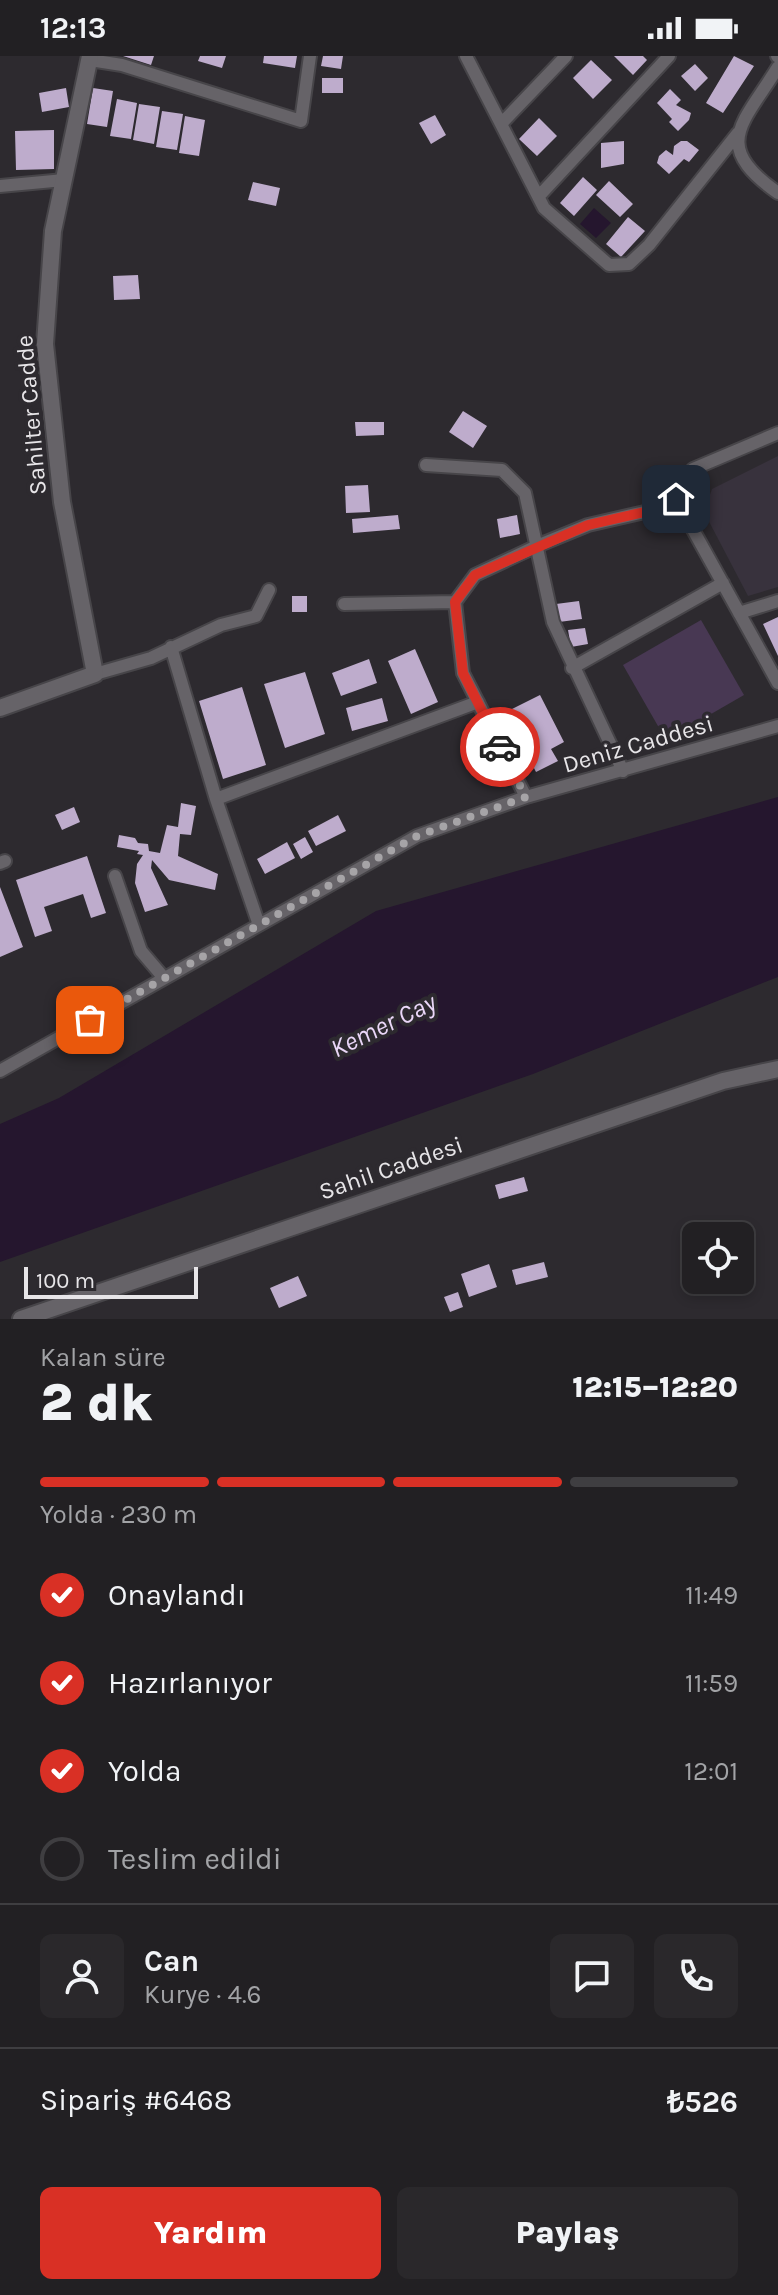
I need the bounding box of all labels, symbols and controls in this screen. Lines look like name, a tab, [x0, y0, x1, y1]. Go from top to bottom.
text: 12:13	[40, 10, 106, 46]
street label: Sahilter Cadde	[10, 334, 52, 496]
pin	[642, 465, 710, 533]
icon: home	[654, 477, 698, 521]
courier	[460, 707, 540, 787]
street label: Deniz Caddesi	[559, 709, 717, 779]
icon: car	[478, 725, 522, 769]
pin	[56, 986, 124, 1054]
water label: Kemer Cay	[325, 986, 442, 1064]
icon: bag	[68, 998, 112, 1042]
street label: Sahil Caddesi	[315, 1130, 467, 1206]
map controls	[682, 1222, 754, 1294]
button: locate	[682, 1222, 754, 1294]
scale bar	[24, 1263, 198, 1299]
text: 100 m	[36, 1268, 95, 1294]
text: Kalan süre	[40, 1342, 166, 1373]
text: 12:15–12:20	[572, 1369, 738, 1405]
text: 2 dk	[40, 1372, 152, 1433]
text: Yolda · 230 m	[40, 1499, 197, 1530]
icon: check	[40, 1573, 84, 1617]
text: Onaylandı	[108, 1577, 246, 1613]
text: 11:49	[685, 1580, 738, 1611]
icon: check	[40, 1661, 84, 1705]
text: Hazırlanıyor	[108, 1665, 272, 1701]
text: 11:59	[685, 1668, 738, 1699]
icon: check	[40, 1749, 84, 1793]
text: Yolda	[108, 1753, 182, 1789]
text: 12:01	[684, 1756, 738, 1787]
text: Teslim edildi	[108, 1841, 282, 1877]
button: person	[40, 1934, 124, 2018]
button: chat	[550, 1934, 634, 2018]
button: phone	[654, 1934, 738, 2018]
text: Can	[144, 1943, 199, 1979]
text: Kurye · 4.6	[144, 1979, 261, 2010]
text: Sipariş #6468	[40, 2082, 232, 2118]
text: ₺526	[667, 2084, 738, 2120]
button: Yardım	[40, 2187, 381, 2279]
button: Paylaş	[397, 2187, 738, 2279]

